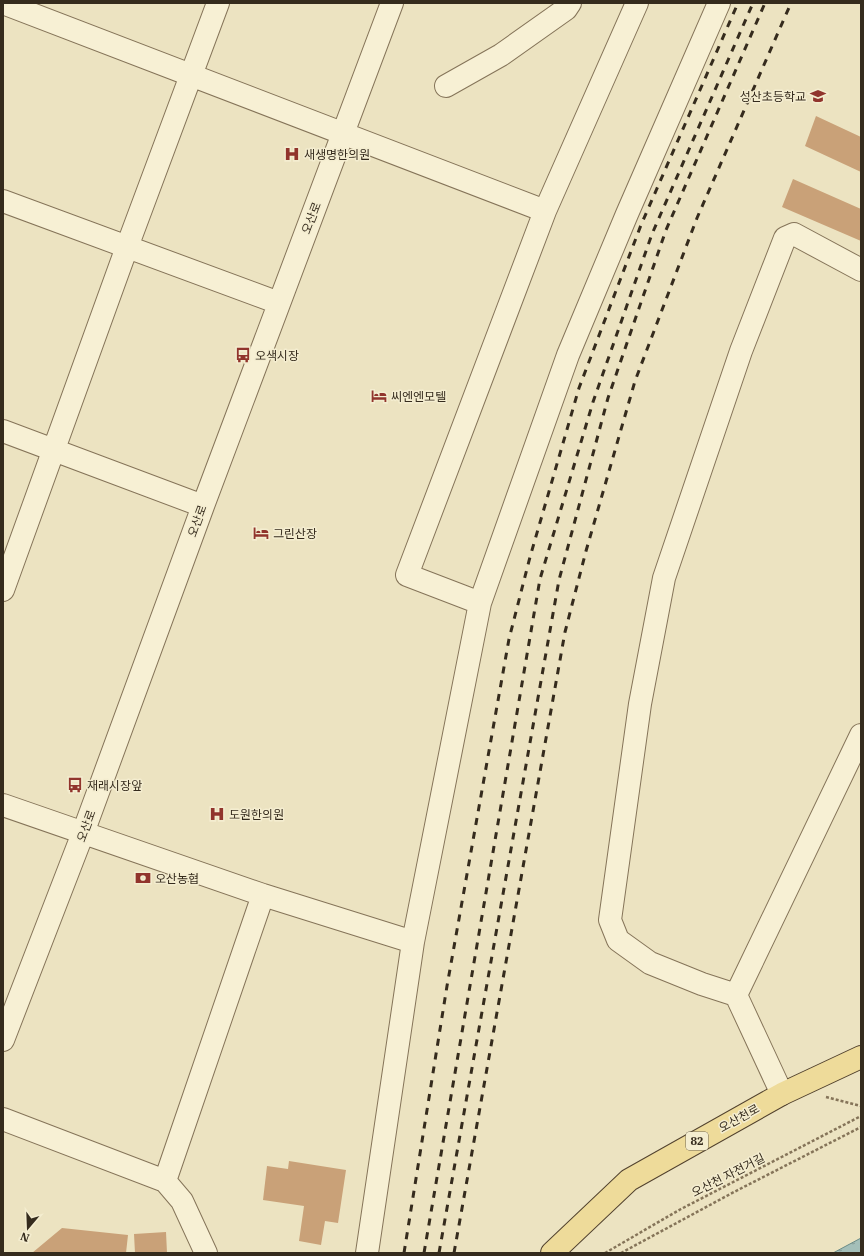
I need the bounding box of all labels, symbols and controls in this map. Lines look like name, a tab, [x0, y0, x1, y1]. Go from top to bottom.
school or university icon: 성산초등학교	[809, 87, 827, 105]
place label: 성산초등학교	[740, 89, 806, 104]
hospital icon: 새생명한의원	[283, 145, 301, 163]
place label: 새생명한의원	[304, 147, 370, 162]
street label: 오산로	[298, 200, 324, 236]
bus stop icon: 오색시장	[234, 346, 252, 364]
place label: 오색시장	[255, 348, 299, 363]
hotel icon: 씨엔엔모텔	[370, 387, 388, 405]
place label: 씨엔엔모텔	[391, 389, 446, 404]
street label: 오산로	[184, 503, 210, 539]
hotel icon: 그린산장	[252, 524, 270, 542]
place label: 그린산장	[273, 526, 317, 541]
bus stop icon: 재래시장앞	[66, 776, 84, 794]
place label: 재래시장앞	[87, 778, 142, 793]
hospital icon: 도원한의원	[208, 805, 226, 823]
place label: 도원한의원	[229, 807, 284, 822]
street label: 오산로	[73, 808, 99, 844]
bank icon: 오산농협	[134, 869, 152, 887]
place label: 오산농협	[155, 871, 199, 886]
street label: 오산천로	[716, 1101, 762, 1135]
road number: 82	[686, 1132, 708, 1150]
street label: 오산천 자전거길	[689, 1150, 767, 1200]
north arrow	[8, 1208, 48, 1248]
text: N	[18, 1229, 31, 1245]

